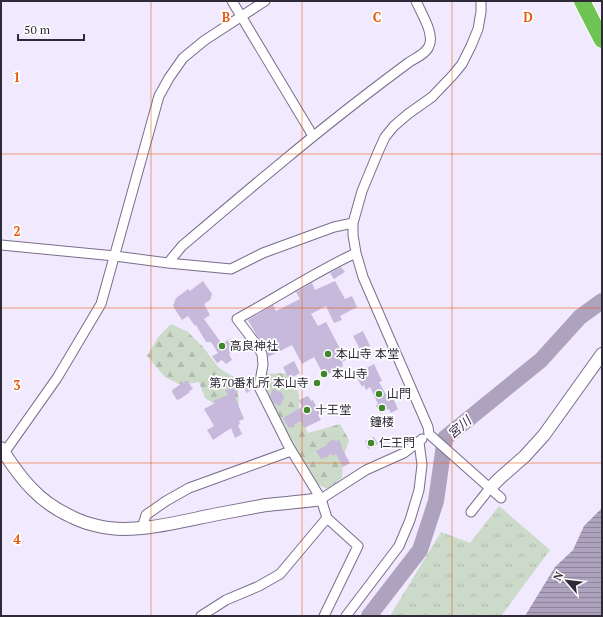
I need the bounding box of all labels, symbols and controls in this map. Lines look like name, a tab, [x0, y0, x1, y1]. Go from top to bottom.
text: B	[222, 8, 230, 26]
text: C	[373, 8, 381, 26]
text: D	[523, 8, 533, 26]
scale bar	[18, 16, 84, 42]
text: 50 m	[24, 22, 51, 37]
text: 1	[13, 68, 21, 86]
text: 2	[13, 222, 21, 240]
place label: 高良神社	[230, 338, 278, 353]
marker: 高良神社	[217, 341, 227, 351]
place label: 本山寺 本堂	[336, 346, 399, 361]
marker: 本山寺 本堂	[323, 349, 333, 359]
place label: 本山寺	[332, 366, 368, 381]
marker: 本山寺	[319, 369, 329, 379]
place label: 第70番札所 本山寺	[209, 375, 309, 390]
text: 3	[13, 376, 21, 394]
marker: 第70番札所 本山寺	[312, 378, 322, 388]
place label: 山門	[387, 386, 411, 401]
marker: 山門	[374, 389, 384, 399]
place label: 十王堂	[315, 402, 351, 417]
marker: 鐘楼	[377, 403, 387, 413]
marker: 十王堂	[302, 405, 312, 415]
water label: 宮川	[443, 410, 476, 442]
place label: 鐘楼	[370, 414, 394, 429]
place label: 仁王門	[379, 435, 415, 450]
marker: 仁王門	[366, 438, 376, 448]
text: 4	[13, 530, 21, 548]
north arrow	[547, 561, 587, 601]
text: N	[550, 569, 567, 583]

